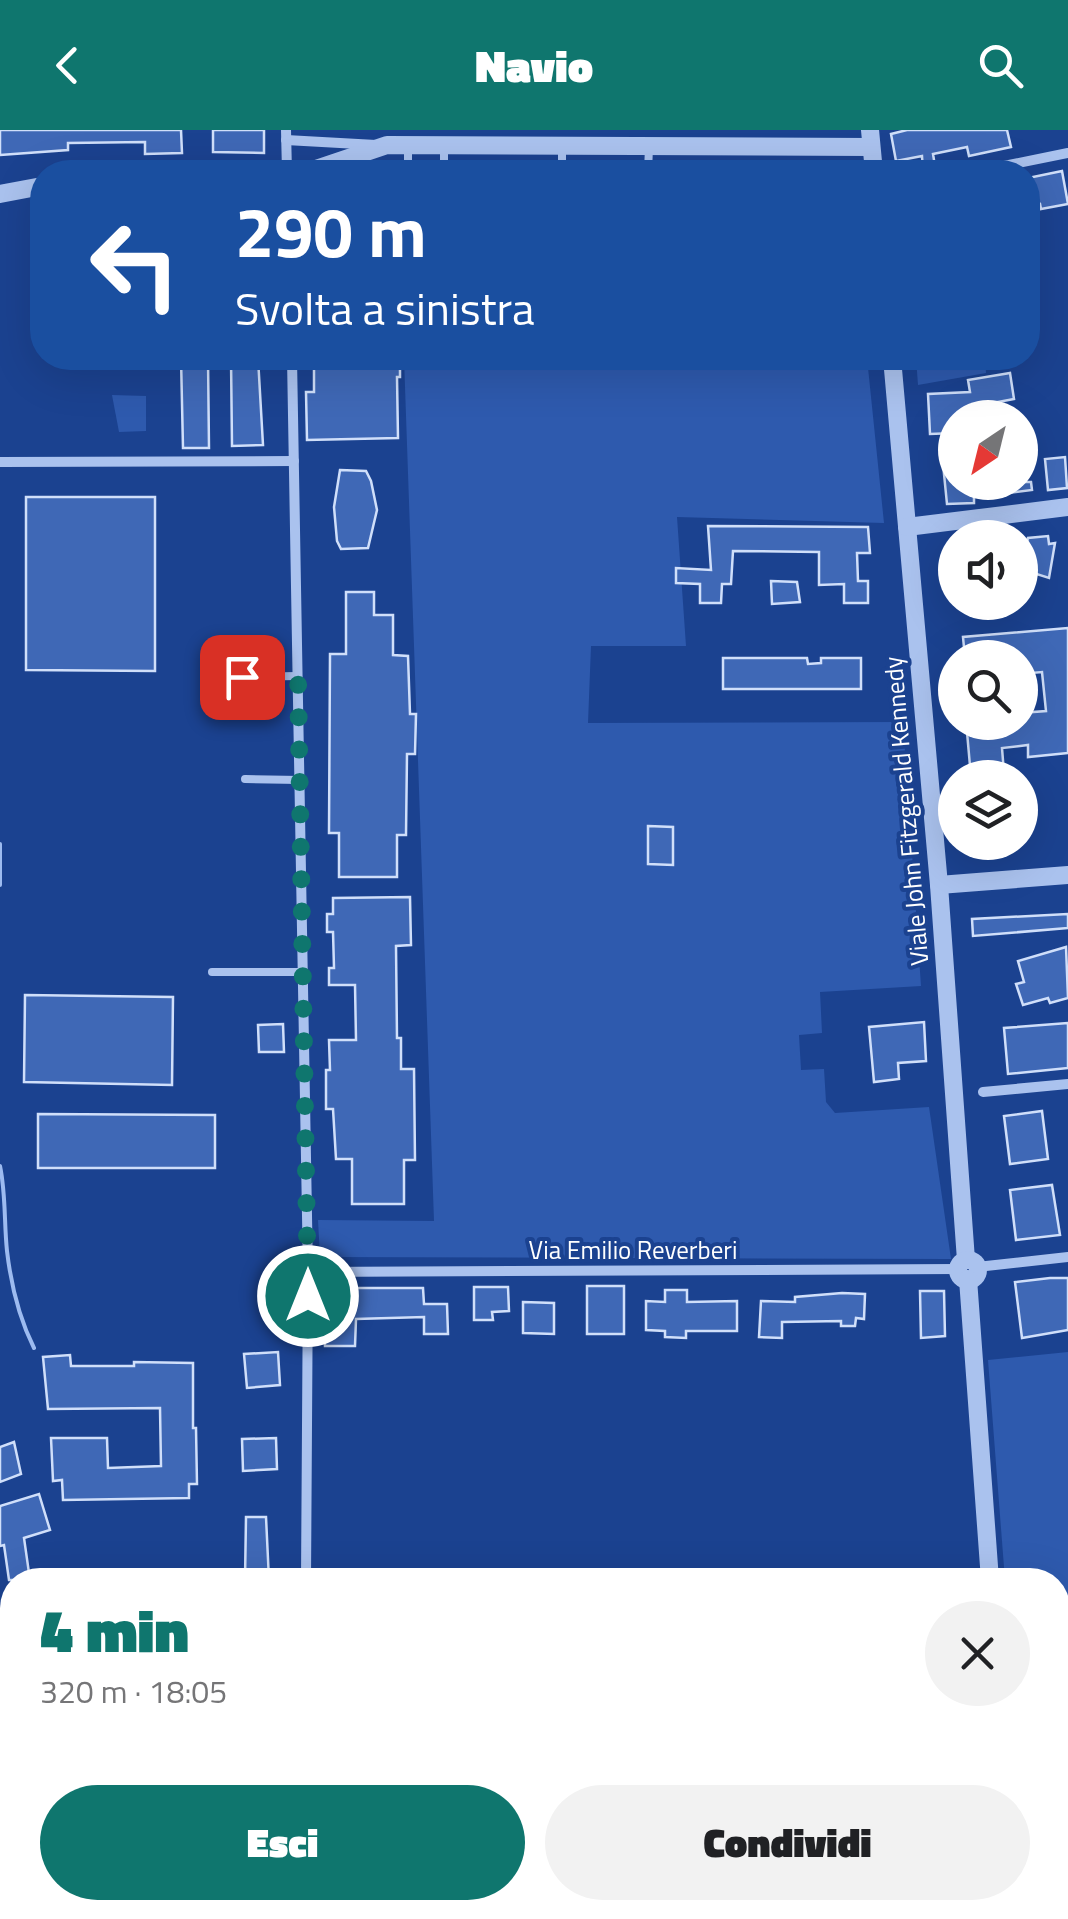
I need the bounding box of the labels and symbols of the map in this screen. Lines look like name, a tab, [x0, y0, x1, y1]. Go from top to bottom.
north arrow	[938, 400, 1038, 500]
pin	[200, 635, 285, 720]
street label: Viale John Fitzgerald Kennedy	[874, 655, 938, 967]
street label: Via Emilio Reverberi	[529, 1231, 737, 1269]
position arrow	[256, 1244, 360, 1348]

